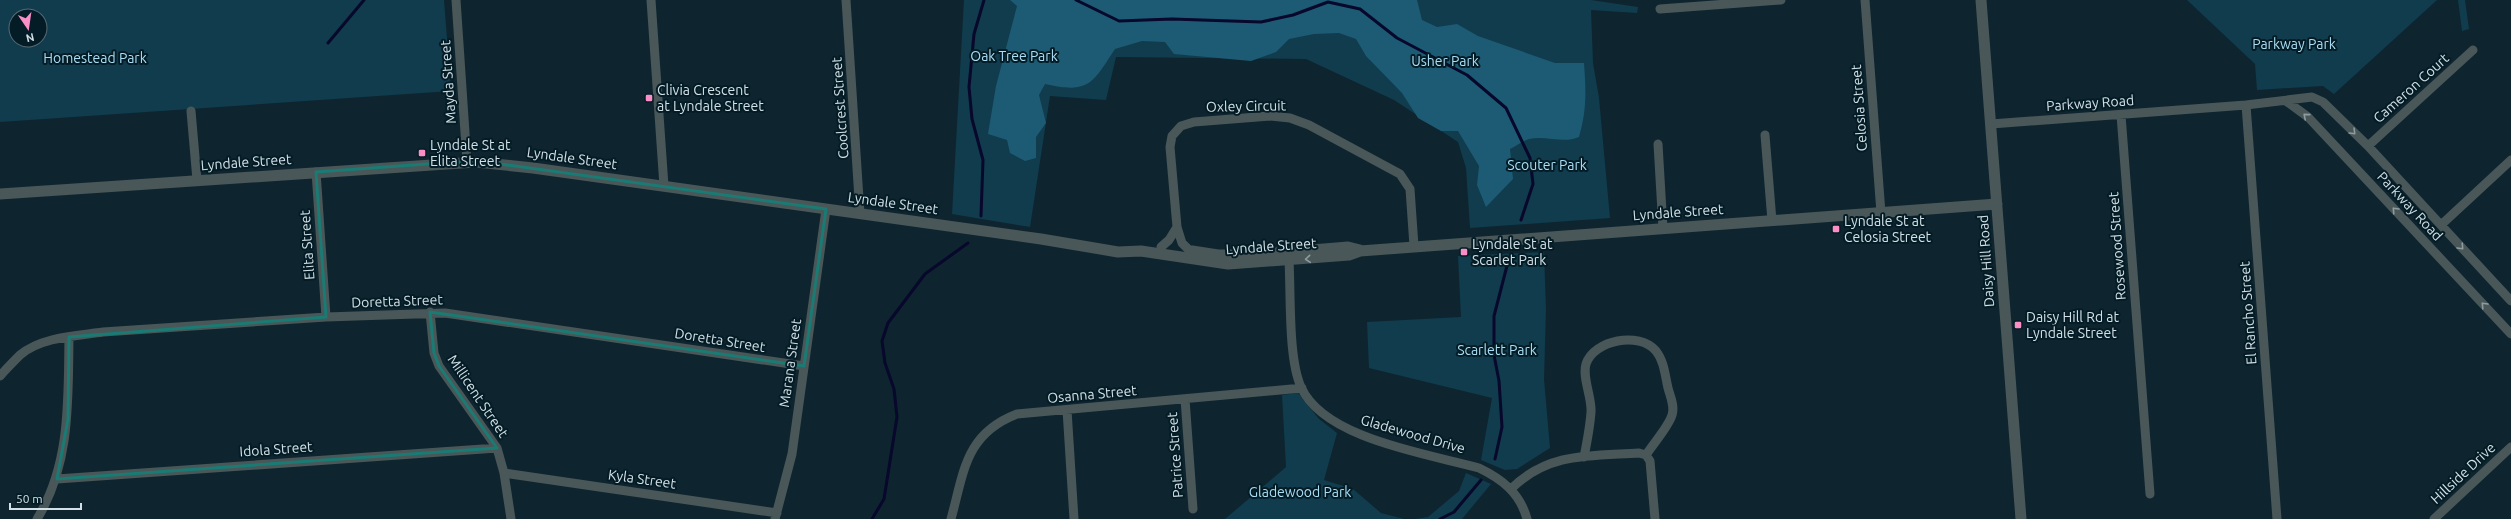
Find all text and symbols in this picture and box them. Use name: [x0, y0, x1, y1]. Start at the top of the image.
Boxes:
north arrow: [8, 8, 48, 48]
text: N: [25, 31, 36, 45]
park label: Parkway Park: [2252, 36, 2336, 52]
street label: Mayda Street: [437, 39, 459, 124]
park label: Oak Tree Park: [970, 48, 1058, 64]
park label: Homestead Park: [43, 50, 147, 66]
street label: Cameron Court: [2370, 50, 2452, 126]
park label: Usher Park: [1411, 53, 1479, 69]
street label: Coolcrest Street: [828, 56, 852, 159]
street label: Celosia Street: [1848, 63, 1870, 152]
place label: Clivia Crescent at Lyndale Street: [657, 82, 764, 114]
street label: Parkway Road: [2045, 92, 2135, 114]
marker: Clivia Crescent at Lyndale Street: [644, 93, 654, 103]
street label: Oxley Circuit: [1206, 97, 1287, 115]
one-way arrow: [2303, 113, 2311, 121]
one-way arrow: [2348, 127, 2356, 134]
place label: Lyndale St at Elita Street: [430, 137, 511, 169]
street label: Lyndale Street: [526, 144, 619, 172]
marker: Lyndale St at Elita Street: [417, 148, 427, 158]
street label: Lyndale Street: [200, 151, 292, 173]
park label: Scouter Park: [1507, 157, 1587, 173]
street label: Parkway Road: [2374, 168, 2446, 244]
street label: Lyndale Street: [847, 189, 940, 217]
street label: Rosewood Street: [2105, 191, 2129, 301]
street label: Lyndale Street: [1632, 201, 1724, 223]
one-way arrow: [2393, 207, 2400, 215]
street label: Elita Street: [297, 209, 317, 280]
place label: Lyndale St at Celosia Street: [1844, 213, 1932, 245]
street label: Daisy Hill Road: [1975, 214, 1997, 308]
marker: Lyndale St at Celosia Street: [1831, 224, 1841, 234]
street label: Lyndale Street: [1225, 235, 1317, 257]
place label: Lyndale St at Scarlet Park: [1472, 236, 1553, 268]
one-way arrow: [2457, 242, 2464, 250]
marker: Lyndale St at Scarlet Park: [1459, 247, 1469, 257]
one-way arrow: [1305, 254, 1311, 263]
street label: El Rancho Street: [2236, 260, 2260, 365]
street label: Doretta Street: [351, 291, 444, 311]
one-way arrow: [2482, 302, 2489, 310]
place label: Daisy Hill Rd at Lyndale Street: [2026, 309, 2119, 341]
street label: Marana Street: [776, 317, 804, 408]
marker: Daisy Hill Rd at Lyndale Street: [2013, 320, 2023, 330]
street label: Doretta Street: [674, 325, 767, 355]
park label: Scarlett Park: [1457, 342, 1537, 358]
street label: Millicent Street: [444, 352, 512, 441]
street label: Osanna Street: [1047, 382, 1138, 406]
street label: Patrice Street: [1164, 411, 1186, 499]
street label: Gladewood Drive: [1359, 411, 1467, 457]
street label: Idola Street: [239, 438, 314, 460]
street label: Hillside Drive: [2427, 439, 2499, 507]
street label: Kyla Street: [607, 466, 677, 492]
park label: Gladewood Park: [1249, 484, 1351, 500]
scale bar: [10, 485, 81, 511]
text: 50 m: [16, 492, 43, 505]

